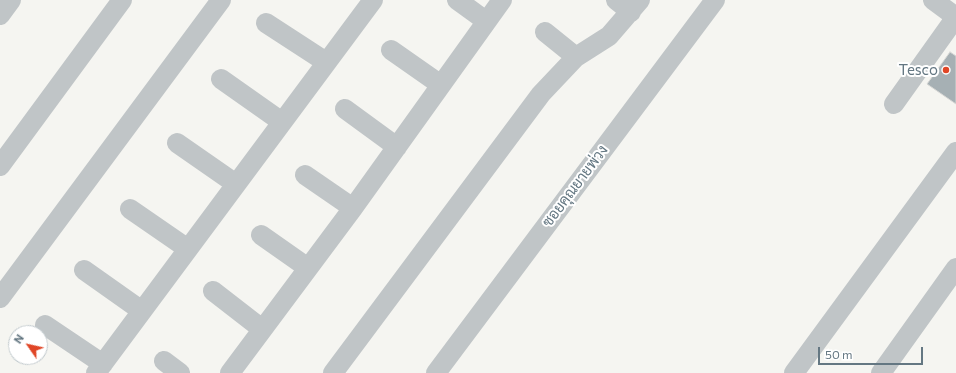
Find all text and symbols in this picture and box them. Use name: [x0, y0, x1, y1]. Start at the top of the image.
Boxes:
place label: Tesco: [898, 61, 938, 79]
marker: Tesco: [941, 65, 951, 75]
street label: ซอยคุณยายพ่วง: [538, 142, 612, 230]
north arrow: [8, 325, 48, 365]
text: N: [11, 332, 26, 346]
scale bar: [820, 339, 925, 365]
text: 50 m: [825, 347, 853, 361]

